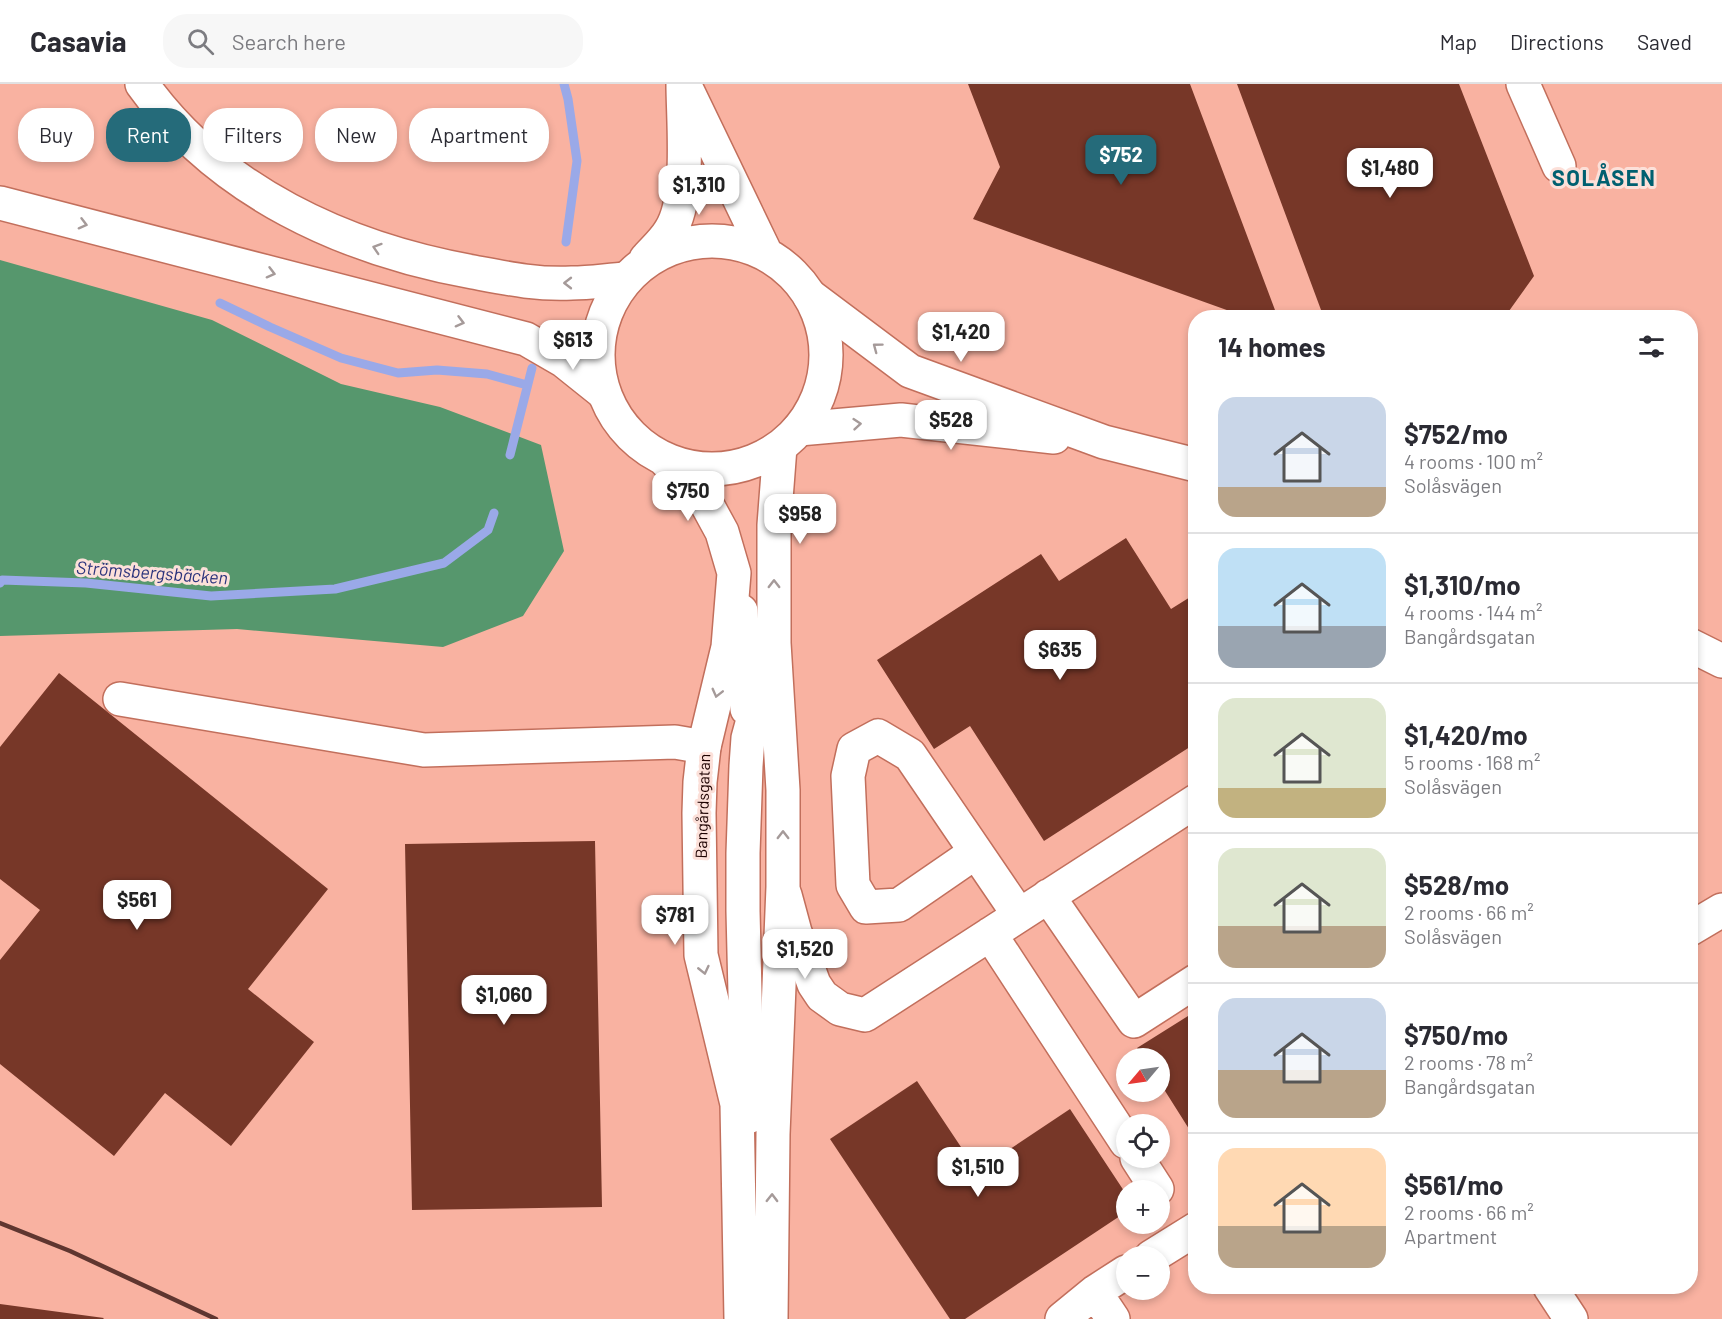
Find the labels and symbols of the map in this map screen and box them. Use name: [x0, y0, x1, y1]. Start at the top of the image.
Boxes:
pin: $752: [1085, 135, 1157, 186]
pin: $1,480: [1341, 148, 1439, 199]
district label: SOLÅSEN: [1552, 163, 1656, 190]
pin: $1,310: [650, 165, 748, 216]
one-way arrow: [77, 217, 88, 229]
one-way arrow: [372, 243, 383, 255]
one-way arrow: [266, 266, 276, 278]
one-way arrow: [563, 277, 572, 289]
pin: $1,420: [912, 312, 1010, 363]
one-way arrow: [454, 315, 465, 327]
pin: $613: [537, 320, 609, 371]
one-way arrow: [873, 343, 884, 354]
pin: $528: [915, 400, 987, 451]
one-way arrow: [853, 418, 862, 431]
pin: $750: [652, 471, 724, 522]
pin: $958: [764, 494, 836, 545]
water label: Strömsbergsbäcken: [75, 556, 229, 588]
one-way arrow: [768, 580, 780, 589]
pin: $635: [1024, 630, 1096, 681]
one-way arrow: [711, 688, 724, 698]
street label: Bangårdsgatan: [691, 753, 713, 859]
one-way arrow: [777, 830, 789, 839]
pin: $561: [101, 880, 173, 931]
pin: $781: [639, 895, 711, 946]
pin: $1,520: [756, 929, 854, 980]
one-way arrow: [697, 965, 710, 975]
pin: $1,060: [455, 975, 553, 1026]
north arrow: [1116, 1048, 1170, 1102]
pin: $1,510: [929, 1147, 1027, 1198]
one-way arrow: [766, 1193, 778, 1202]

